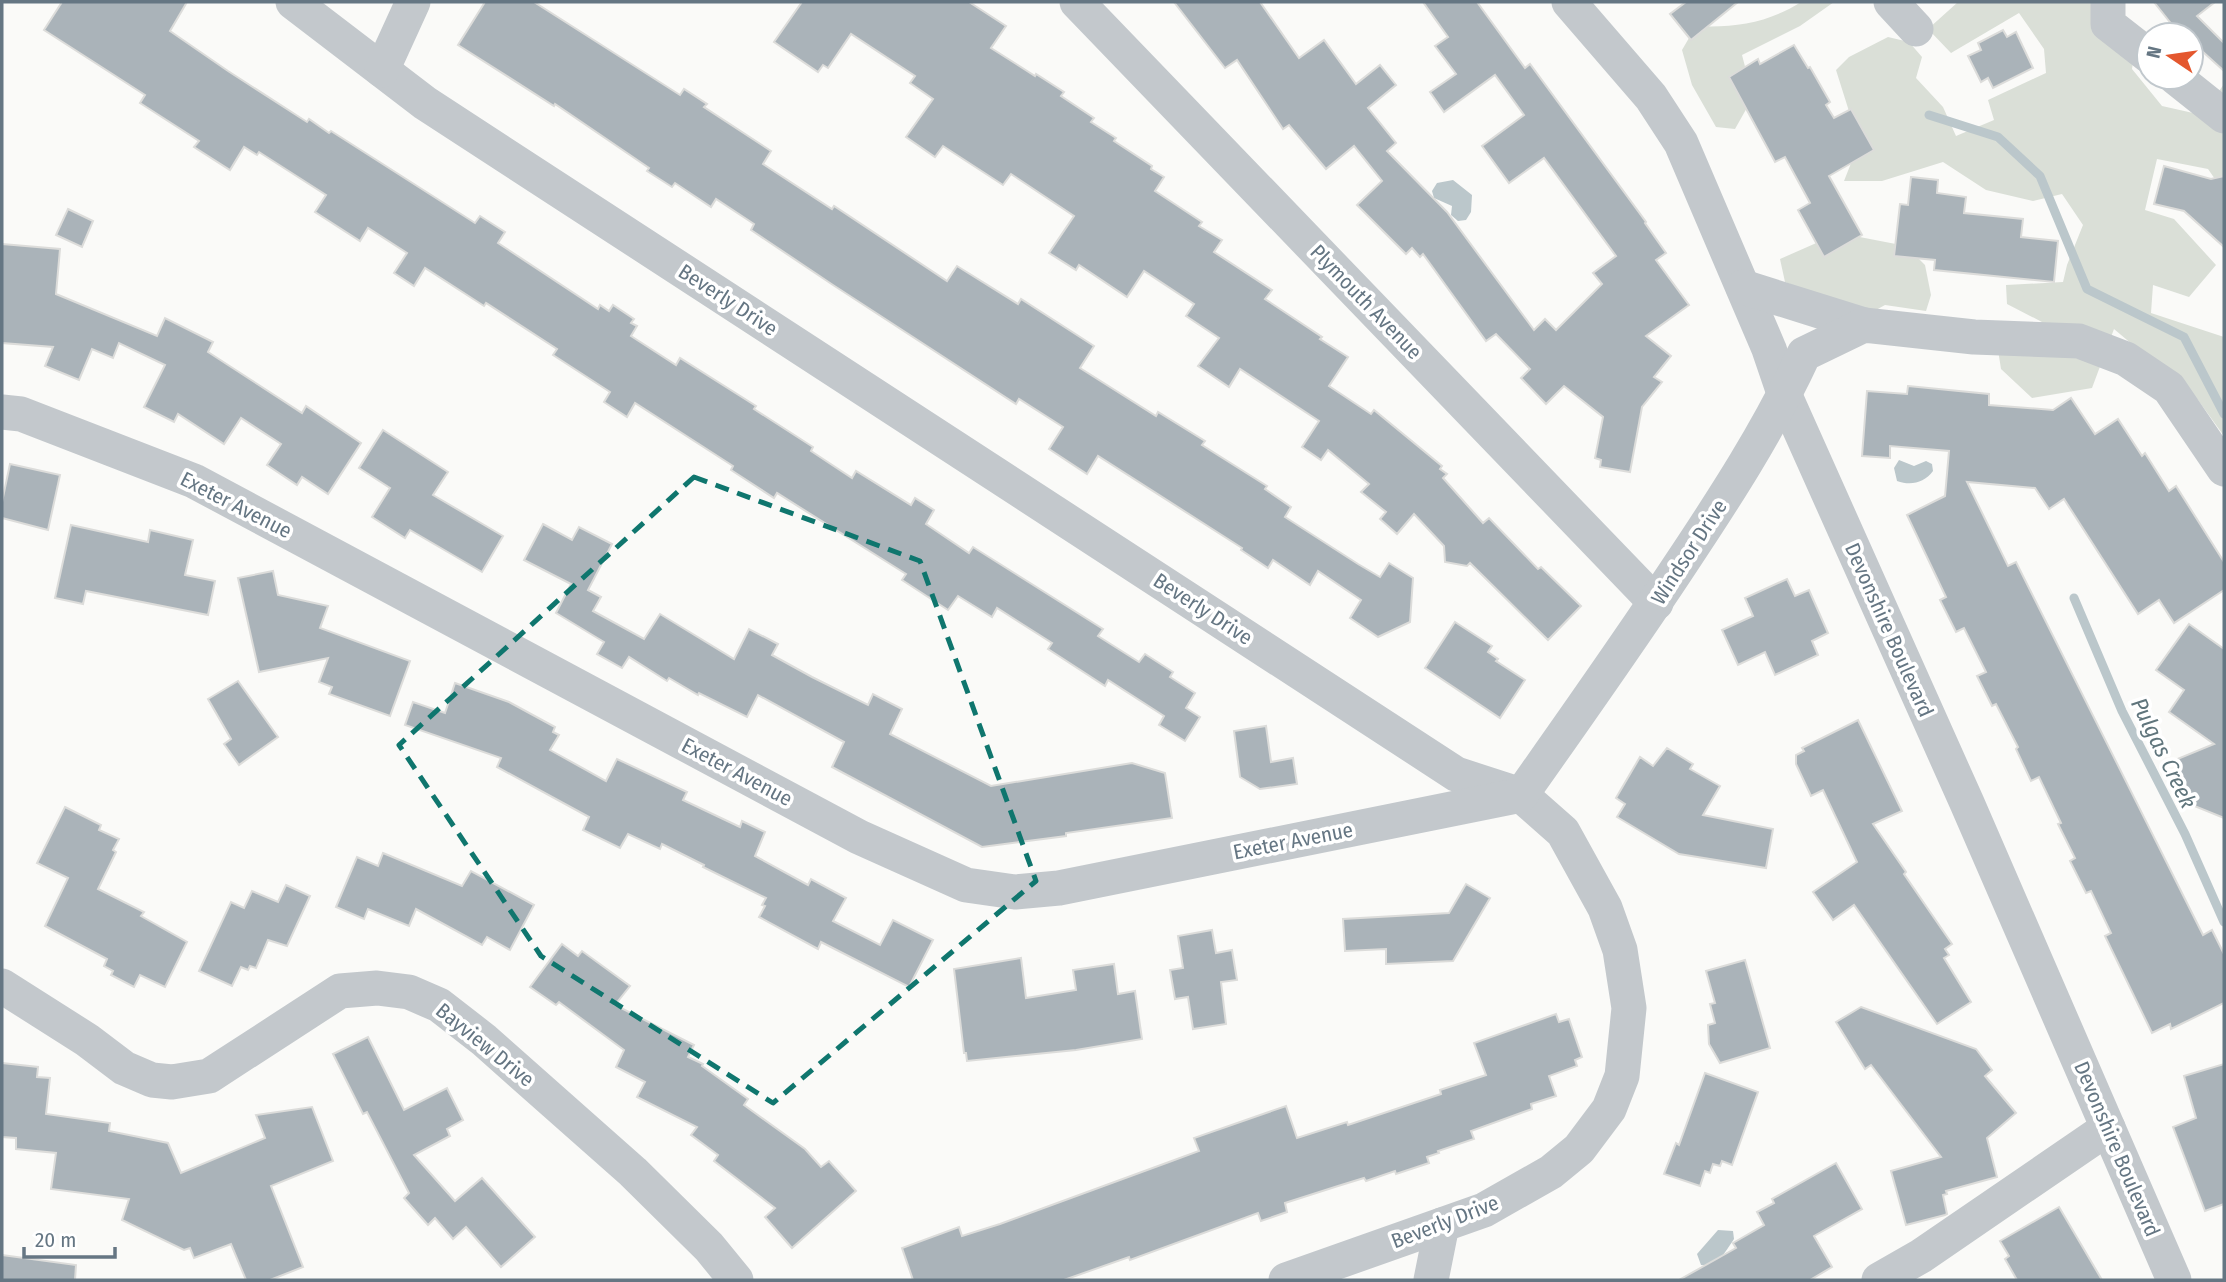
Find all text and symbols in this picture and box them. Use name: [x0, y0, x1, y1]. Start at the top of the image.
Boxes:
north arrow: [2135, 21, 2205, 91]
text: N: [2141, 44, 2166, 60]
street label: Plymouth Avenue: [1305, 239, 1427, 365]
street label: Beverly Drive: [674, 258, 782, 342]
street label: Exeter Avenue: [176, 466, 296, 544]
street label: Windsor Drive: [1645, 495, 1733, 609]
street label: Devonshire Boulevard: [1839, 539, 1939, 721]
street label: Beverly Drive: [1149, 567, 1257, 651]
water label: Pulgas Creek: [2125, 693, 2203, 813]
street label: Exeter Avenue: [677, 732, 797, 812]
street label: Exeter Avenue: [1231, 817, 1355, 865]
street label: Bayview Drive: [431, 997, 539, 1093]
street label: Devonshire Boulevard: [2068, 1057, 2166, 1241]
street label: Beverly Drive: [1388, 1190, 1502, 1254]
scale bar: [24, 1216, 116, 1260]
text: 20 m: [35, 1227, 76, 1253]

